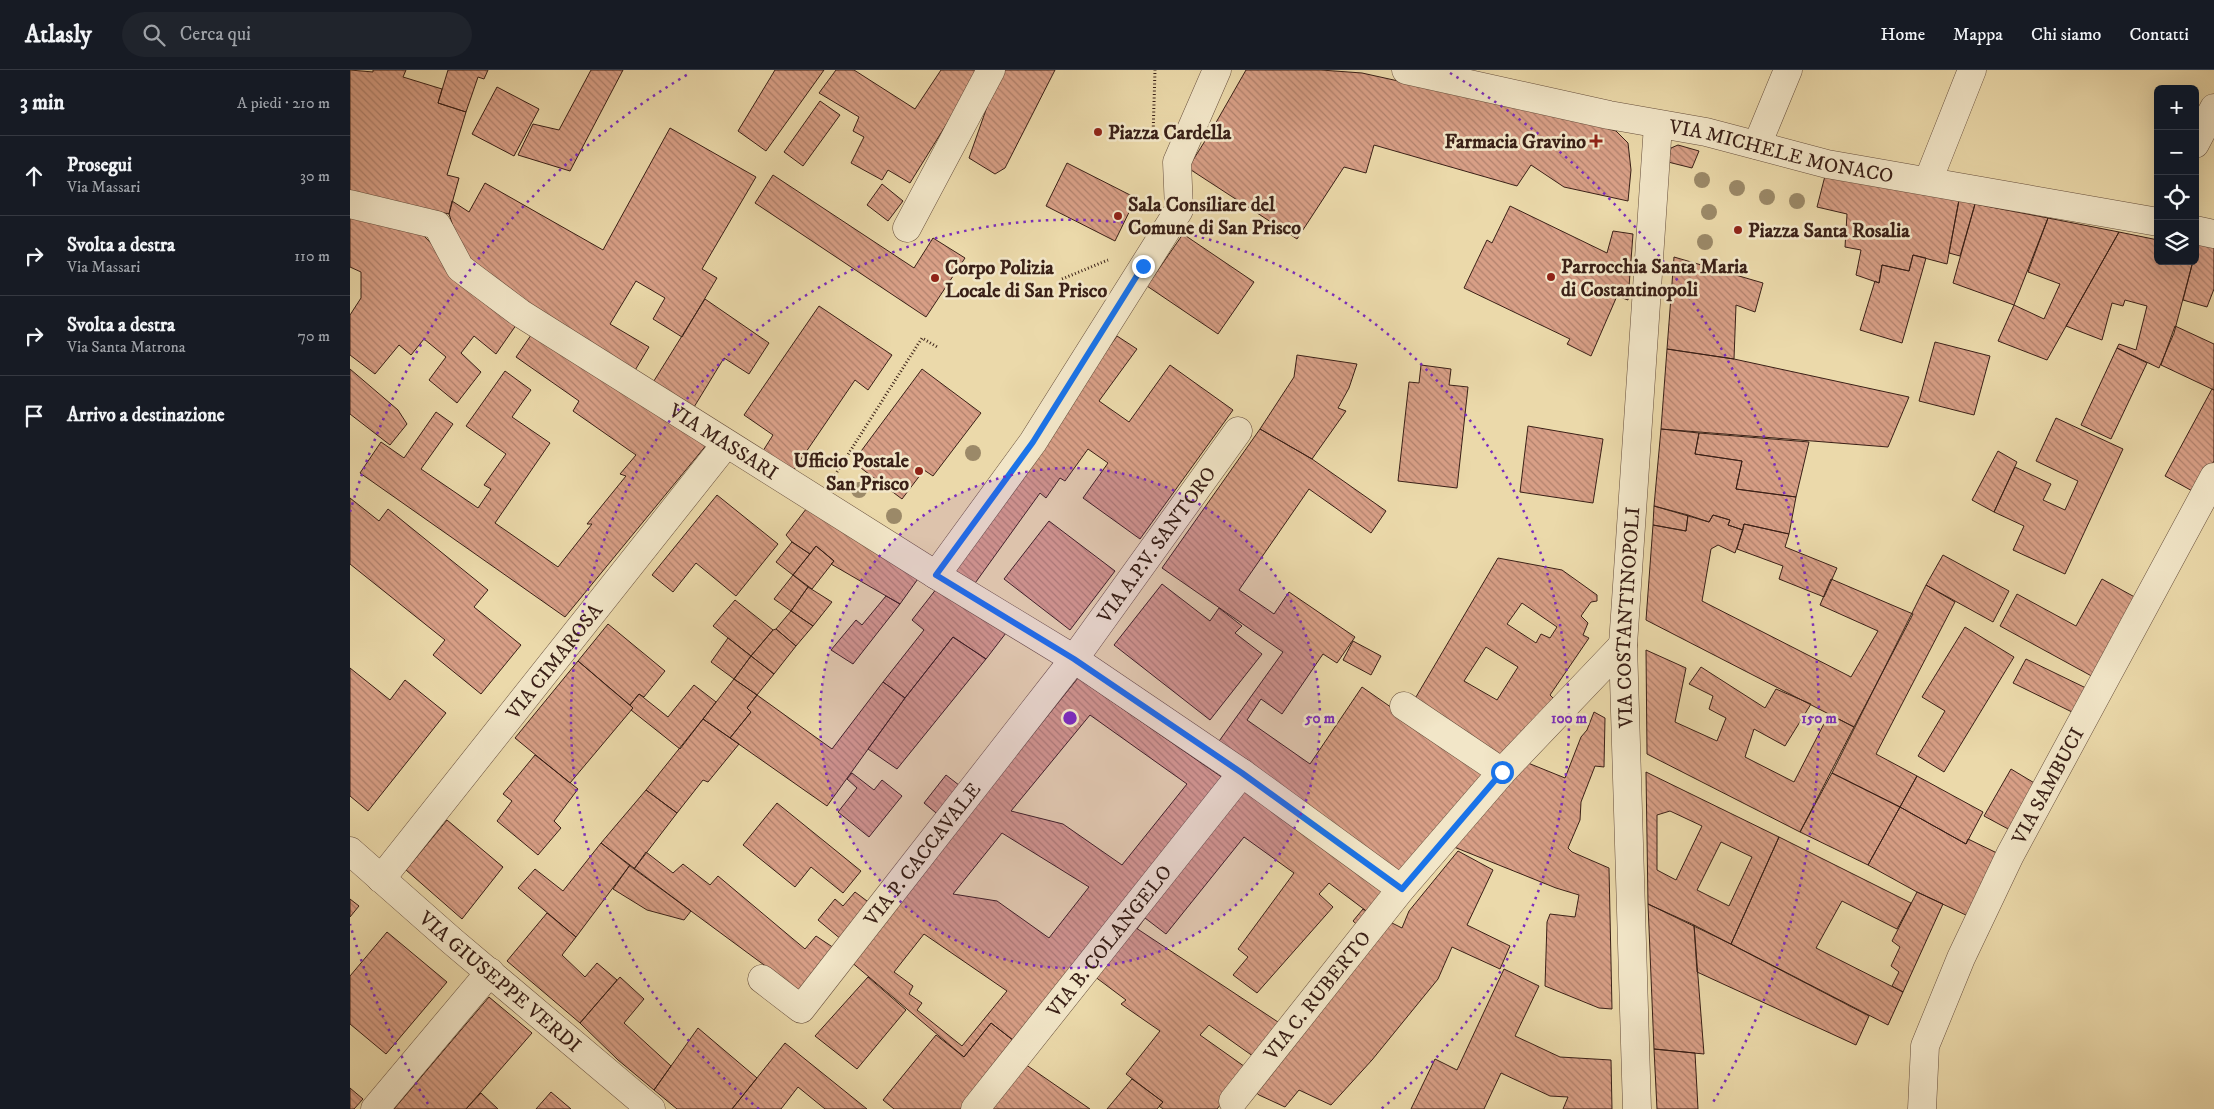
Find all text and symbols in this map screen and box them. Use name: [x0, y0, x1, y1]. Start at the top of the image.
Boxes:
search box: [122, 12, 472, 57]
text: Atlasly: [25, 20, 92, 50]
icon: search: [140, 21, 168, 49]
text: Cerca qui: [180, 23, 251, 46]
text: Home: [1881, 24, 1925, 46]
text: Mappa: [1953, 24, 2003, 46]
text: Chi siamo: [2031, 24, 2101, 46]
text: Contatti: [2129, 24, 2189, 46]
map controls: [2154, 85, 2199, 265]
button: +: [2154, 85, 2199, 130]
text: 3 min: [20, 90, 65, 116]
text: A piedi · 210 m: [237, 93, 330, 113]
street label: VIA MICHELE MONACO: [1666, 115, 1895, 189]
place label: Piazza Cardella: [1108, 121, 1232, 146]
marker: Piazza Cardella: [1092, 126, 1104, 138]
place label: Farmacia Gravino: [1444, 130, 1586, 155]
button: −: [2154, 130, 2199, 175]
marker: Farmacia Gravino: [1590, 135, 1602, 147]
text: Prosegui: [67, 154, 132, 177]
icon: ahead: [20, 162, 48, 190]
text: 30 m: [300, 166, 330, 186]
button: locate: [2154, 175, 2199, 220]
text: Via Massari: [67, 177, 140, 197]
place label: Sala Consiliare del Comune di San Prisco: [1128, 193, 1301, 241]
marker: Sala Consiliare del Comune di San Prisco: [1112, 210, 1124, 222]
place label: Piazza Santa Rosalia: [1748, 219, 1910, 244]
button: layers: [2154, 220, 2199, 265]
marker: Piazza Santa Rosalia: [1732, 224, 1744, 236]
text: Svolta a destra: [67, 234, 175, 257]
icon: right: [20, 242, 48, 270]
text: 110 m: [294, 246, 330, 266]
route end: [1132, 255, 1155, 278]
place label: Parrocchia Santa Maria di Costantinopoli: [1561, 255, 1748, 303]
place label: Corpo Polizia Locale di San Prisco: [945, 256, 1107, 304]
text: Via Massari: [67, 257, 140, 277]
marker: Parrocchia Santa Maria di Costantinopoli: [1545, 271, 1557, 283]
marker: Corpo Polizia Locale di San Prisco: [929, 272, 941, 284]
text: Svolta a destra: [67, 314, 175, 337]
icon: right: [20, 322, 48, 350]
text: 70 m: [298, 326, 330, 346]
text: Via Santa Matrona: [67, 337, 186, 357]
street label: VIA MASSARI: [663, 398, 782, 486]
icon: arrive: [20, 402, 48, 430]
text: Arrivo a destinazione: [67, 404, 225, 427]
place label: Ufficio Postale San Prisco: [793, 449, 910, 497]
street label: VIA A.P.V. SANTORO: [1092, 462, 1222, 629]
marker: Ufficio Postale San Prisco: [913, 465, 925, 477]
street label: VIA COSTANTINOPOLI: [1612, 506, 1646, 729]
street label: VIA CIMAROSA: [501, 599, 609, 726]
centre of rings: [1061, 709, 1079, 727]
text: 50 m: [1304, 709, 1336, 728]
text: 100 m: [1551, 709, 1588, 728]
text: 150 m: [1801, 709, 1837, 728]
street label: VIA SAMBUCI: [2007, 724, 2090, 850]
route start: [1491, 761, 1514, 784]
street label: VIA P. CACCAVALE: [859, 778, 987, 932]
street label: VIA B. COLANGELO: [1041, 860, 1178, 1024]
street label: VIA GIUSEPPE VERDI: [412, 906, 586, 1058]
street label: VIA C. RUBERTO: [1258, 926, 1377, 1067]

